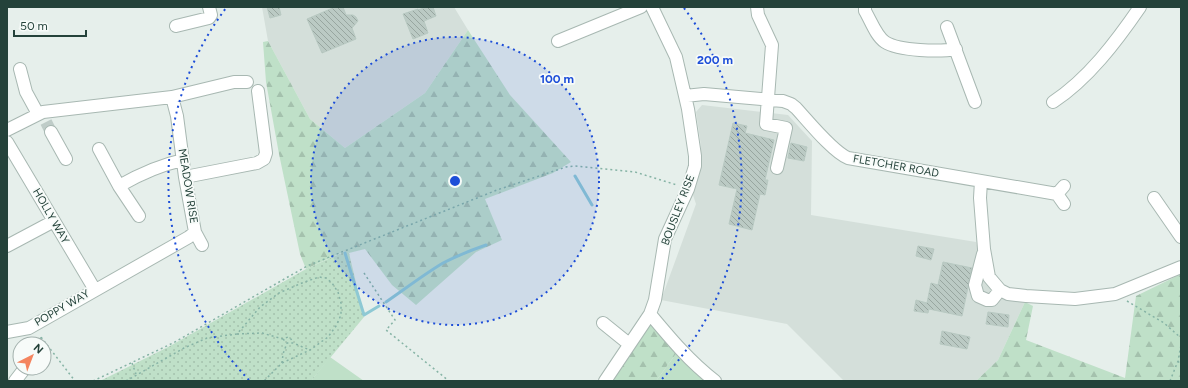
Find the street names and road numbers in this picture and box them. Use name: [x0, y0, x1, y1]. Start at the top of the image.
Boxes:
street label: MEADOW RISE: [176, 148, 200, 224]
street label: FLETCHER ROAD: [852, 152, 940, 180]
street label: BOUSLEY RISE: [659, 173, 697, 247]
street label: HOLLY WAY: [30, 186, 72, 246]
street label: POPPY WAY: [32, 287, 92, 329]

